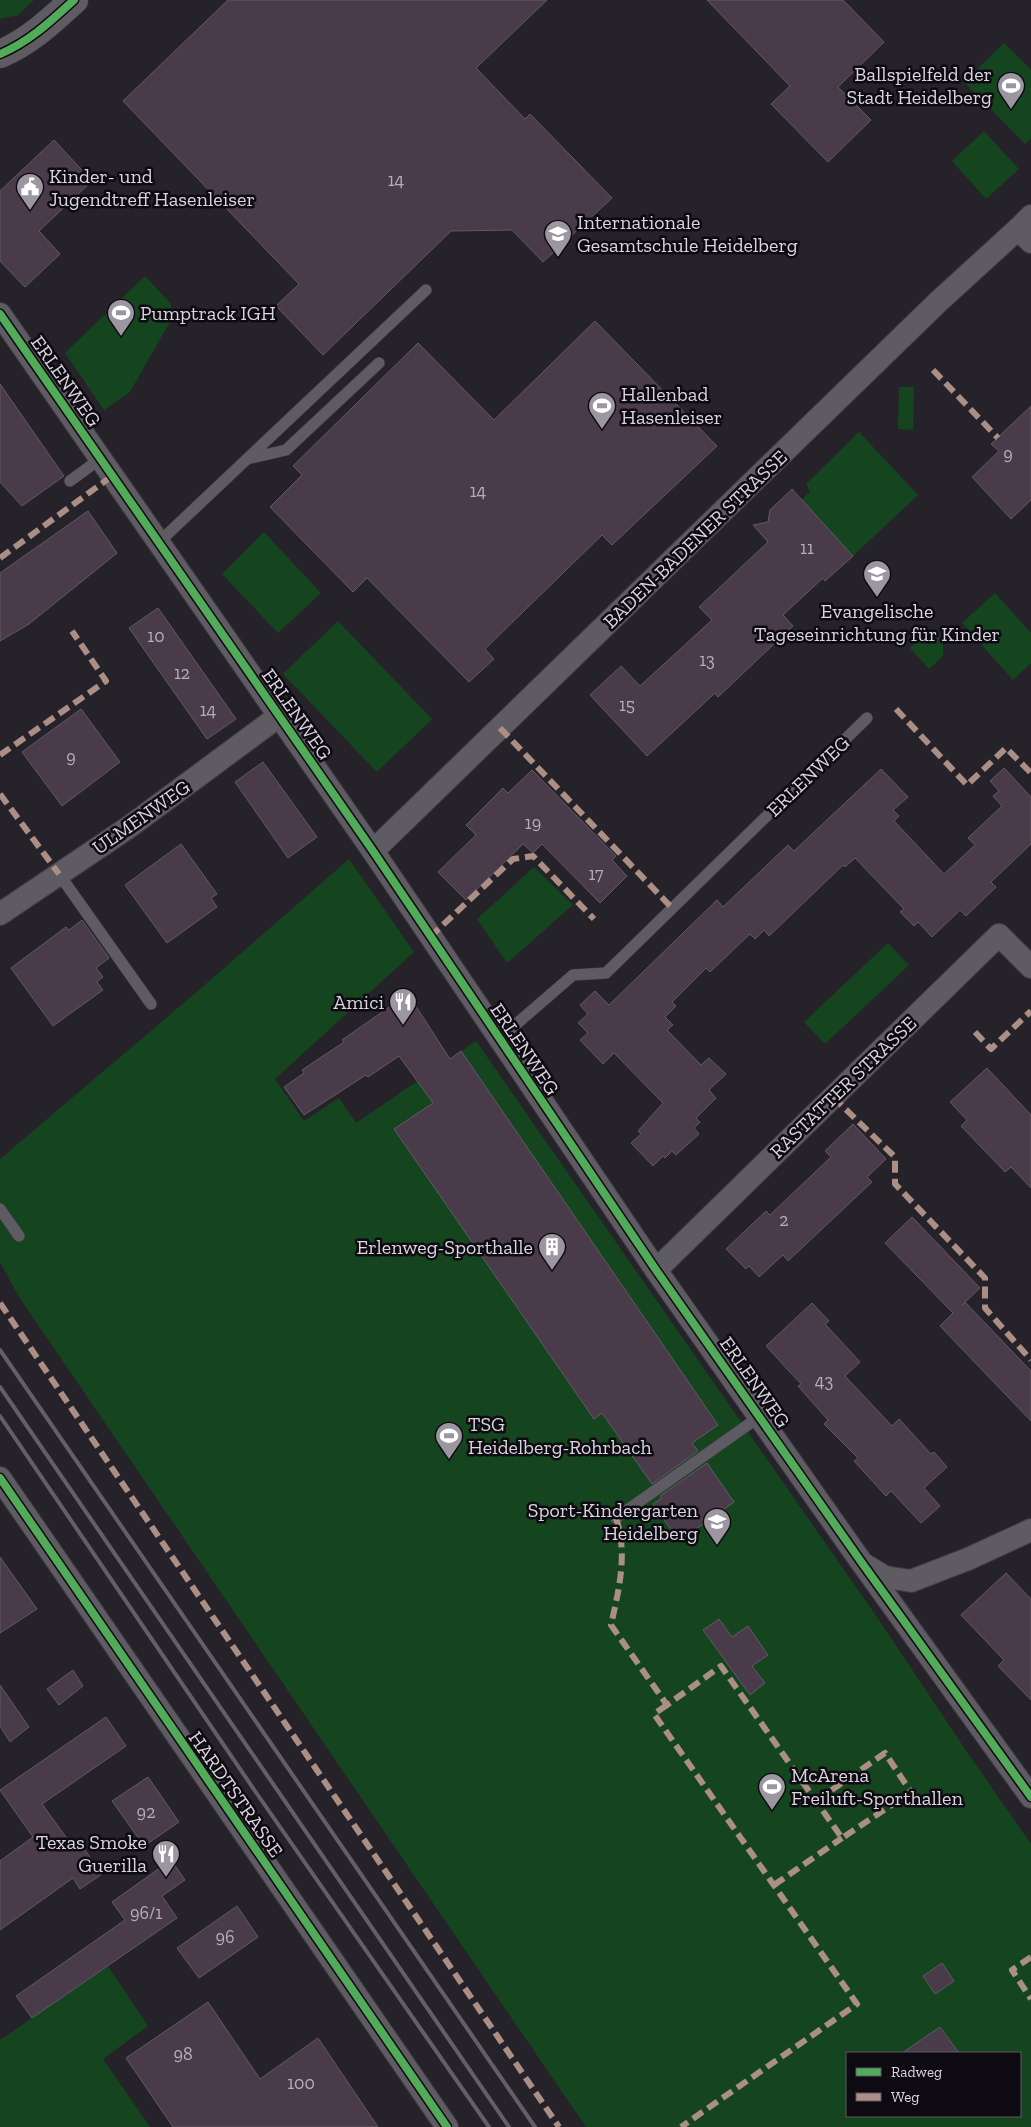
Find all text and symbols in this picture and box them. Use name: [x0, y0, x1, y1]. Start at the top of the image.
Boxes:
place label: Ballspielfeld der Stadt Heidelberg: [847, 62, 992, 109]
sports icon: Ballspielfeld der Stadt Heidelberg: [996, 71, 1026, 110]
place label: Kinder- und Jugendtreff Hasenleiser: [49, 164, 255, 211]
house number: 14: [388, 169, 405, 191]
public building icon: Kinder- und Jugendtreff Hasenleiser: [15, 172, 45, 211]
place label: Internationale Gesamtschule Heidelberg: [577, 210, 798, 257]
school or university icon: Internationale Gesamtschule Heidelberg: [543, 219, 573, 258]
sports icon: Pumptrack IGH: [106, 298, 136, 337]
place label: Pumptrack IGH: [140, 301, 276, 325]
street label: ERLENWEG: [26, 331, 106, 431]
place label: Hallenbad Hasenleiser: [621, 382, 722, 429]
sports icon: Hallenbad Hasenleiser: [587, 391, 617, 430]
house number: 9: [1003, 443, 1013, 465]
street label: BADEN-BADENER STRASSE: [598, 445, 792, 633]
house number: 14: [470, 480, 487, 502]
house number: 11: [800, 537, 814, 559]
school or university icon: Evangelische Tageseinrichtung für Kinder: [862, 559, 892, 598]
place label: Evangelische Tageseinrichtung für Kinder: [754, 599, 1000, 646]
house number: 10: [147, 625, 165, 647]
house number: 13: [699, 649, 715, 671]
house number: 12: [174, 662, 190, 684]
street label: ERLENWEG: [257, 664, 337, 764]
house number: 15: [619, 694, 635, 716]
house number: 14: [200, 699, 217, 721]
street label: ERLENWEG: [762, 731, 855, 821]
house number: 9: [66, 746, 76, 768]
street label: ULMENWEG: [88, 774, 195, 859]
house number: 19: [525, 812, 541, 834]
house number: 17: [588, 863, 604, 885]
restaurant icon: Amici: [388, 987, 418, 1026]
place label: Amici: [333, 990, 384, 1014]
street label: ERLENWEG: [485, 998, 565, 1100]
street label: RASTATTER STRASSE: [765, 1011, 921, 1163]
house number: 2: [779, 1209, 789, 1231]
building icon: Erlenweg-Sporthalle: [537, 1232, 567, 1271]
place label: Erlenweg-Sporthalle: [356, 1235, 533, 1259]
street label: ERLENWEG: [715, 1332, 795, 1432]
house number: 43: [815, 1370, 833, 1392]
place label: TSG Heidelberg-Rohrbach: [468, 1412, 652, 1459]
sports icon: TSG Heidelberg-Rohrbach: [434, 1421, 464, 1460]
place label: Sport-Kindergarten Heidelberg: [528, 1498, 699, 1545]
school or university icon: Sport-Kindergarten Heidelberg: [702, 1507, 732, 1546]
street label: HARDTSTRASSE: [184, 1726, 288, 1862]
place label: McArena Freiluft-Sporthallen: [791, 1763, 963, 1810]
sports icon: McArena Freiluft-Sporthallen: [757, 1772, 787, 1811]
house number: 92: [137, 1801, 155, 1823]
place label: Texas Smoke Guerilla: [36, 1830, 147, 1877]
restaurant icon: Texas Smoke Guerilla: [151, 1839, 181, 1878]
house number: 96/1: [130, 1902, 162, 1924]
house number: 96: [215, 1926, 235, 1948]
house number: 98: [173, 2043, 193, 2065]
legend: [846, 2052, 1021, 2117]
text: Radweg: [891, 2063, 942, 2081]
house number: 100: [287, 2072, 315, 2094]
text: Weg: [891, 2088, 920, 2106]

